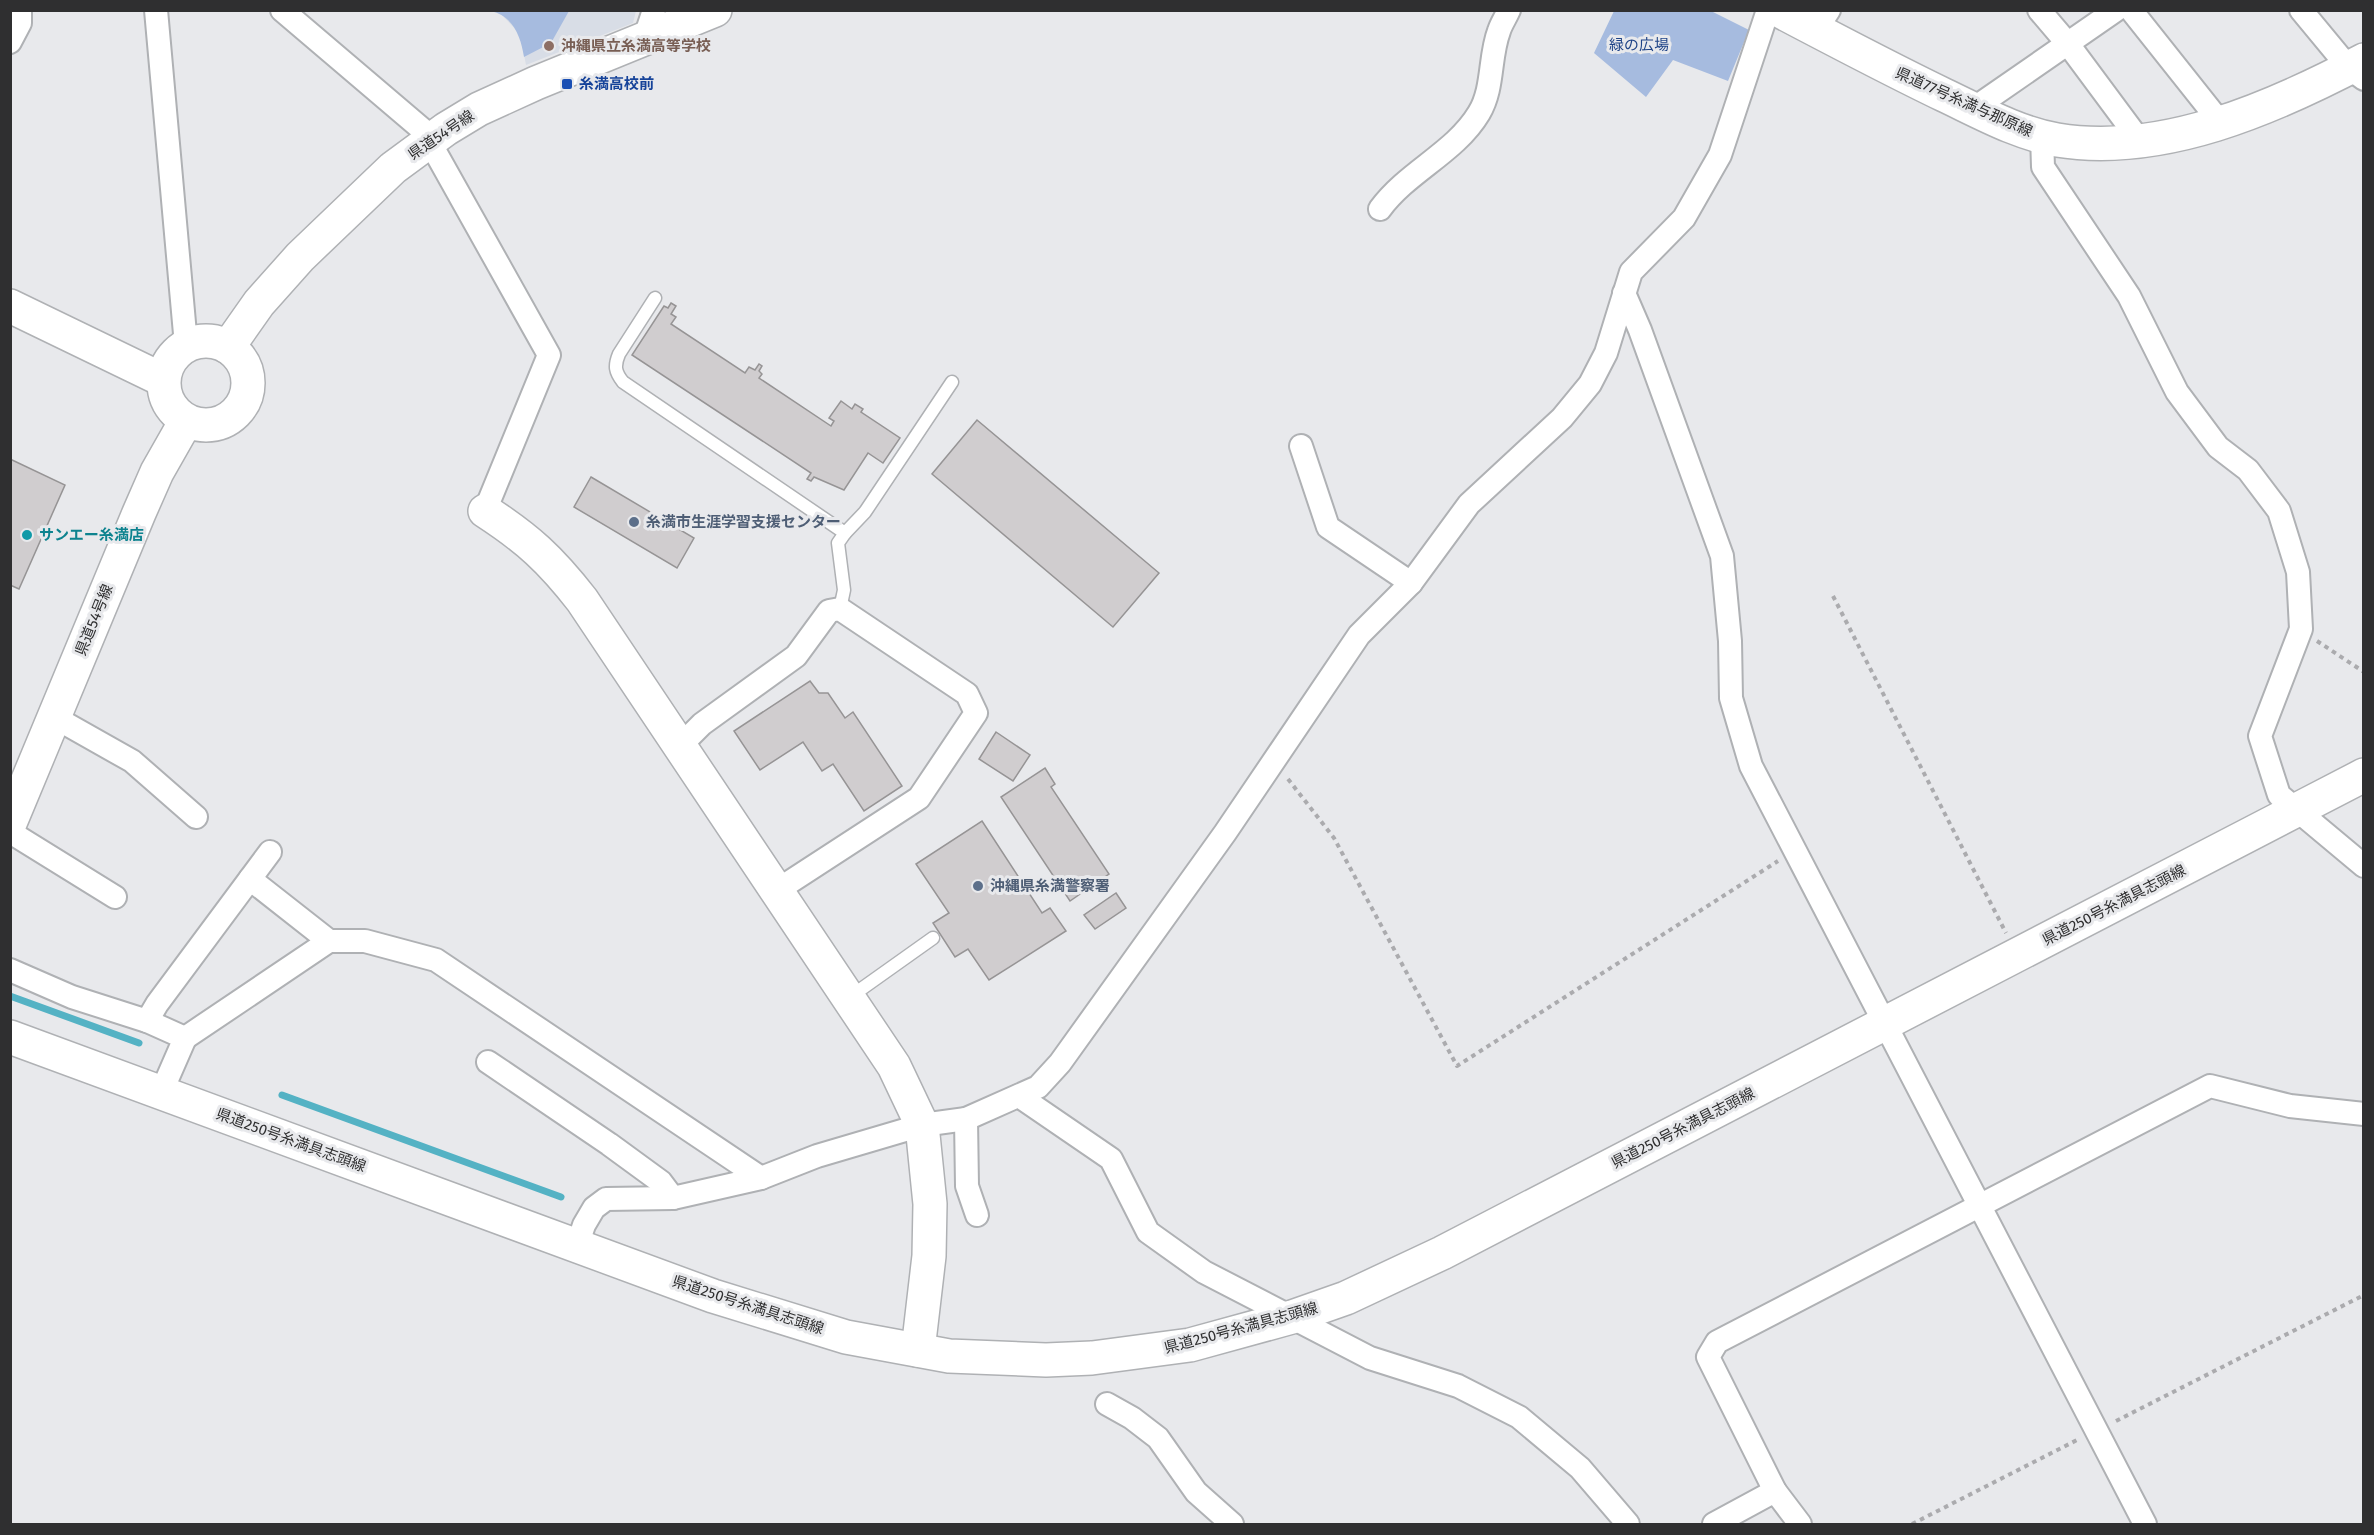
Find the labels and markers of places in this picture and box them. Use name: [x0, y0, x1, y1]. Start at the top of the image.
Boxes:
place label: 沖縄県立糸満高等学校: [561, 37, 711, 55]
marker: 沖縄県立糸満高等学校: [542, 39, 556, 53]
place label: 糸満高校前: [579, 75, 654, 93]
marker: 糸満高校前: [560, 77, 574, 91]
place label: 糸満市生涯学習支援センター: [646, 513, 841, 531]
marker: 糸満市生涯学習支援センター: [627, 515, 641, 529]
place label: サンエー糸満店: [39, 526, 144, 544]
marker: サンエー糸満店: [20, 528, 34, 542]
place label: 沖縄県糸満警察署: [990, 877, 1110, 895]
marker: 沖縄県糸満警察署: [971, 879, 985, 893]

